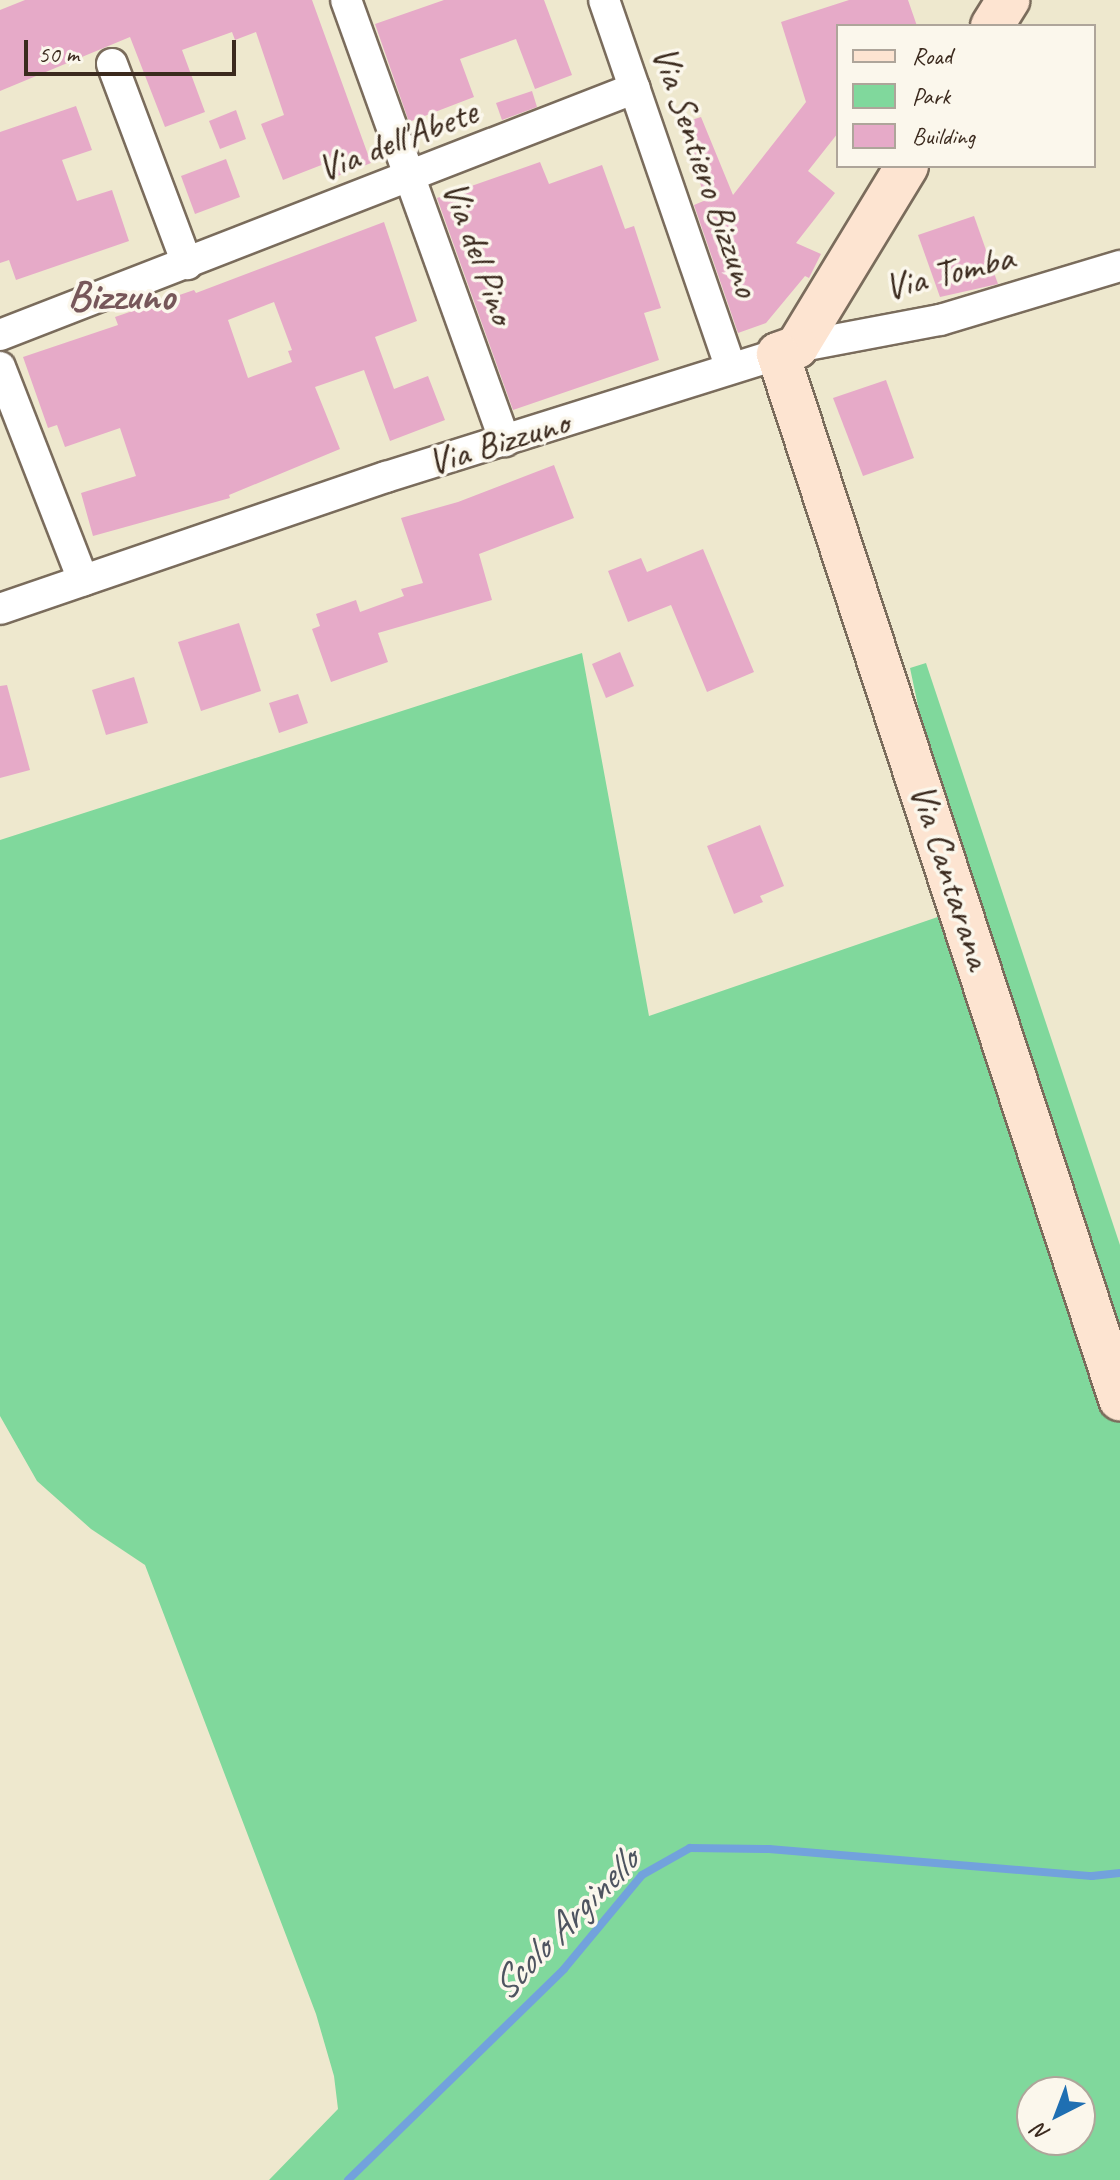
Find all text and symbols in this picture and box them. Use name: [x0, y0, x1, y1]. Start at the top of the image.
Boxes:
scale bar: [28, 24, 240, 74]
legend: [836, 24, 1096, 168]
text: 50 m: [38, 39, 79, 69]
street label: Via Sentiero Bizzuno: [642, 40, 770, 302]
text: Road: [912, 41, 952, 71]
text: Park: [912, 81, 950, 111]
street label: Via dell'Abete: [311, 89, 483, 191]
text: Building: [912, 121, 975, 151]
street label: Via del Pino: [432, 174, 526, 330]
street label: Via Tomba: [880, 234, 1018, 310]
district label: Bizzuno: [67, 271, 175, 321]
street label: Via Bizzuno: [422, 399, 574, 485]
street label: Via Cantarana: [900, 777, 1002, 975]
water label: Scolo Arginello: [480, 1838, 648, 2010]
north arrow: [1016, 2076, 1096, 2156]
text: N: [1027, 2117, 1056, 2147]

